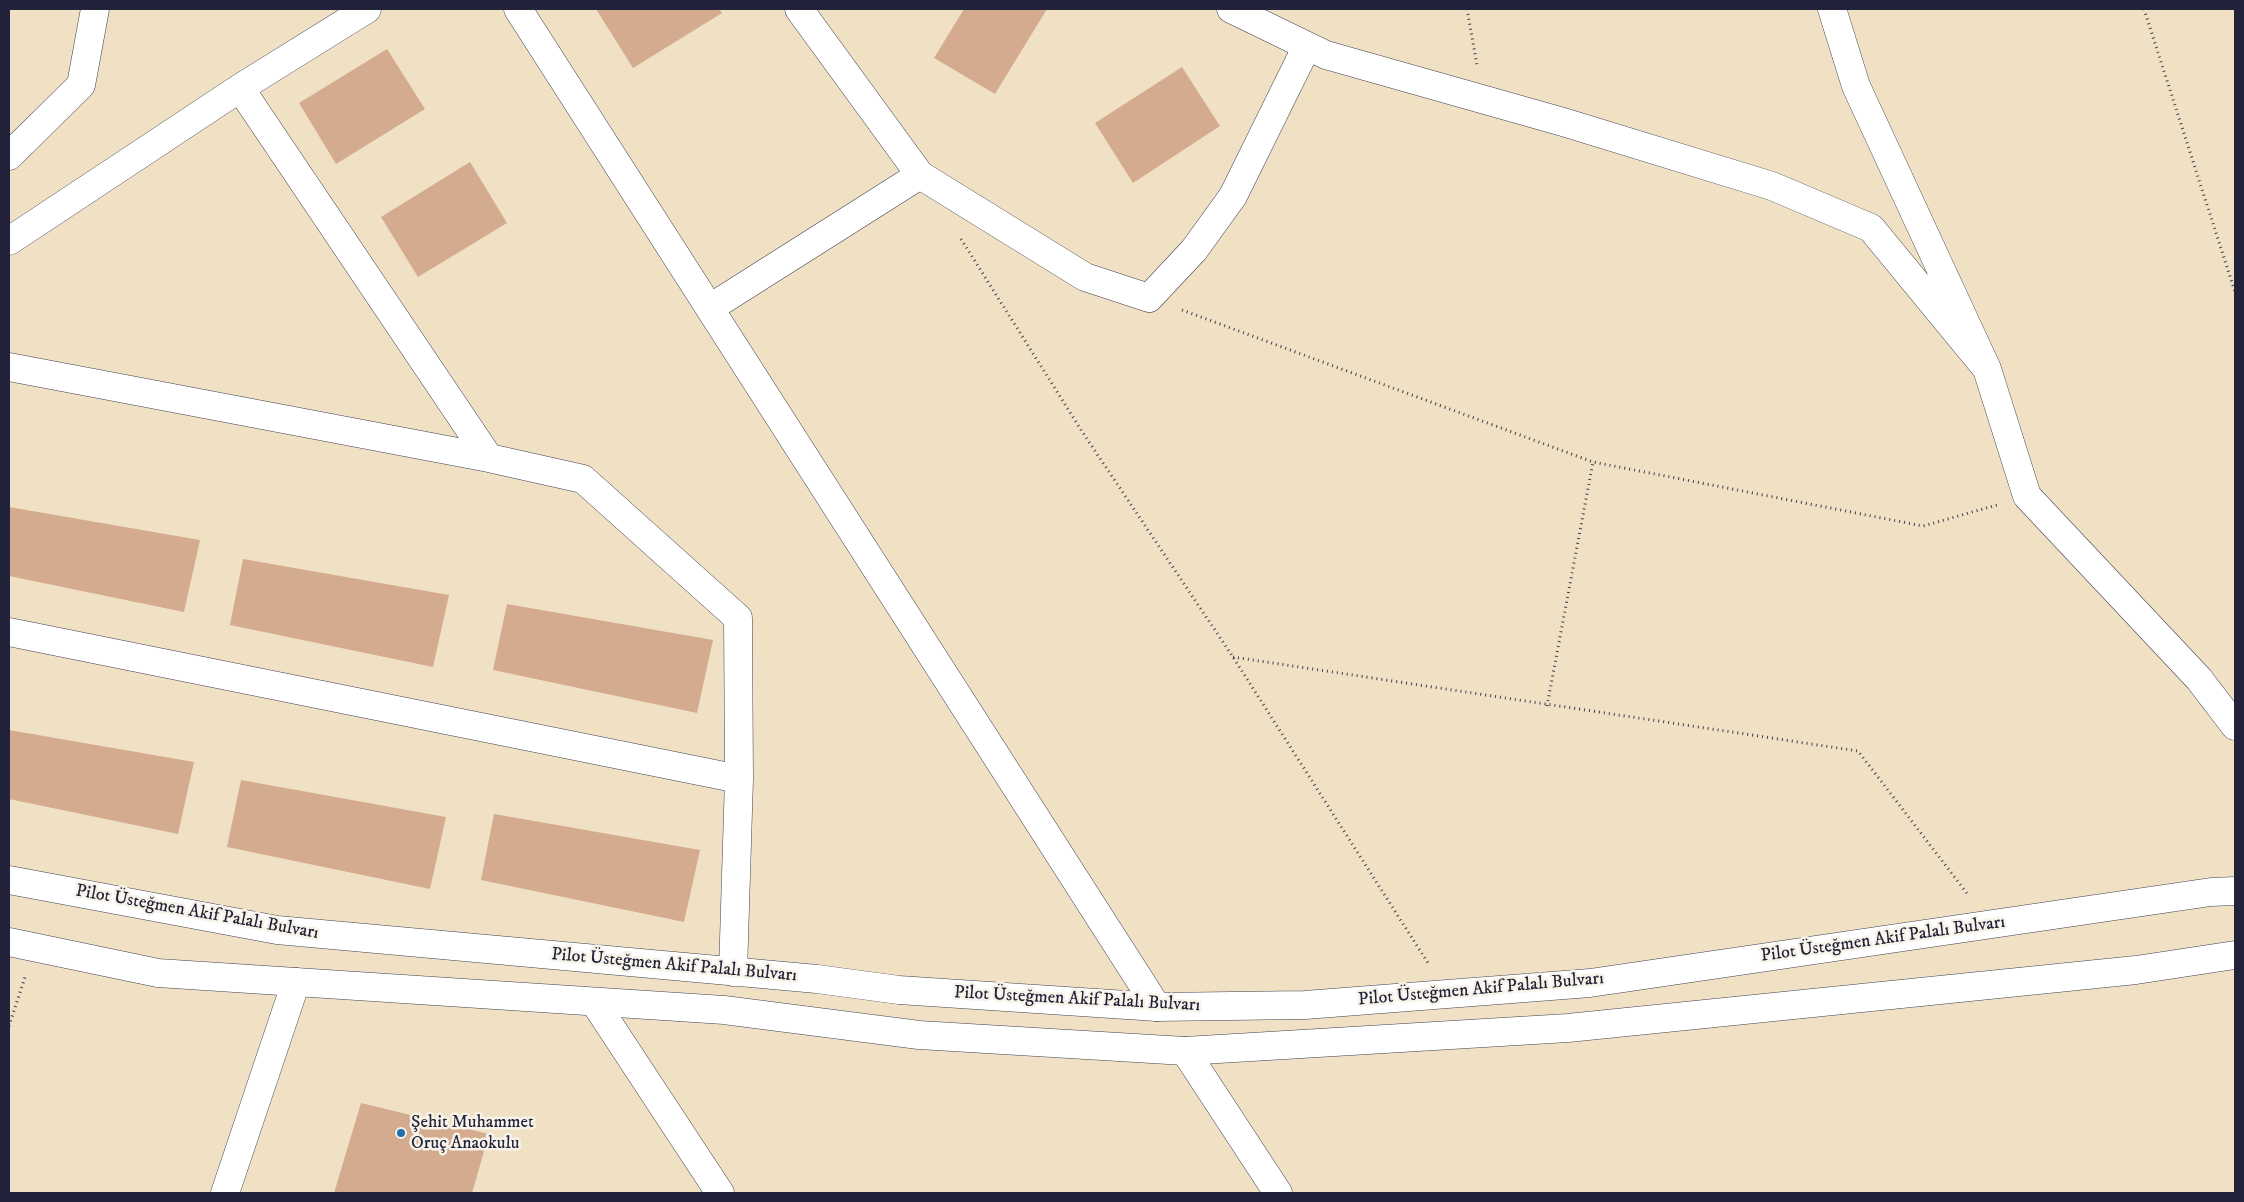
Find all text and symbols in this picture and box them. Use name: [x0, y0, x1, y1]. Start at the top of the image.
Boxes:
street label: Pilot Üsteğmen Akif Palalı Bulvarı: [74, 881, 320, 945]
street label: Pilot Üsteğmen Akif Palalı Bulvarı: [1759, 912, 2007, 968]
street label: Pilot Üsteğmen Akif Palalı Bulvarı: [550, 945, 798, 987]
street label: Pilot Üsteğmen Akif Palalı Bulvarı: [1357, 969, 1605, 1011]
street label: Pilot Üsteğmen Akif Palalı Bulvarı: [953, 983, 1201, 1017]
place label: Şehit Muhammet Oruç Anaokulu: [411, 1112, 534, 1154]
marker: Şehit Muhammet Oruç Anaokulu: [395, 1127, 407, 1139]

